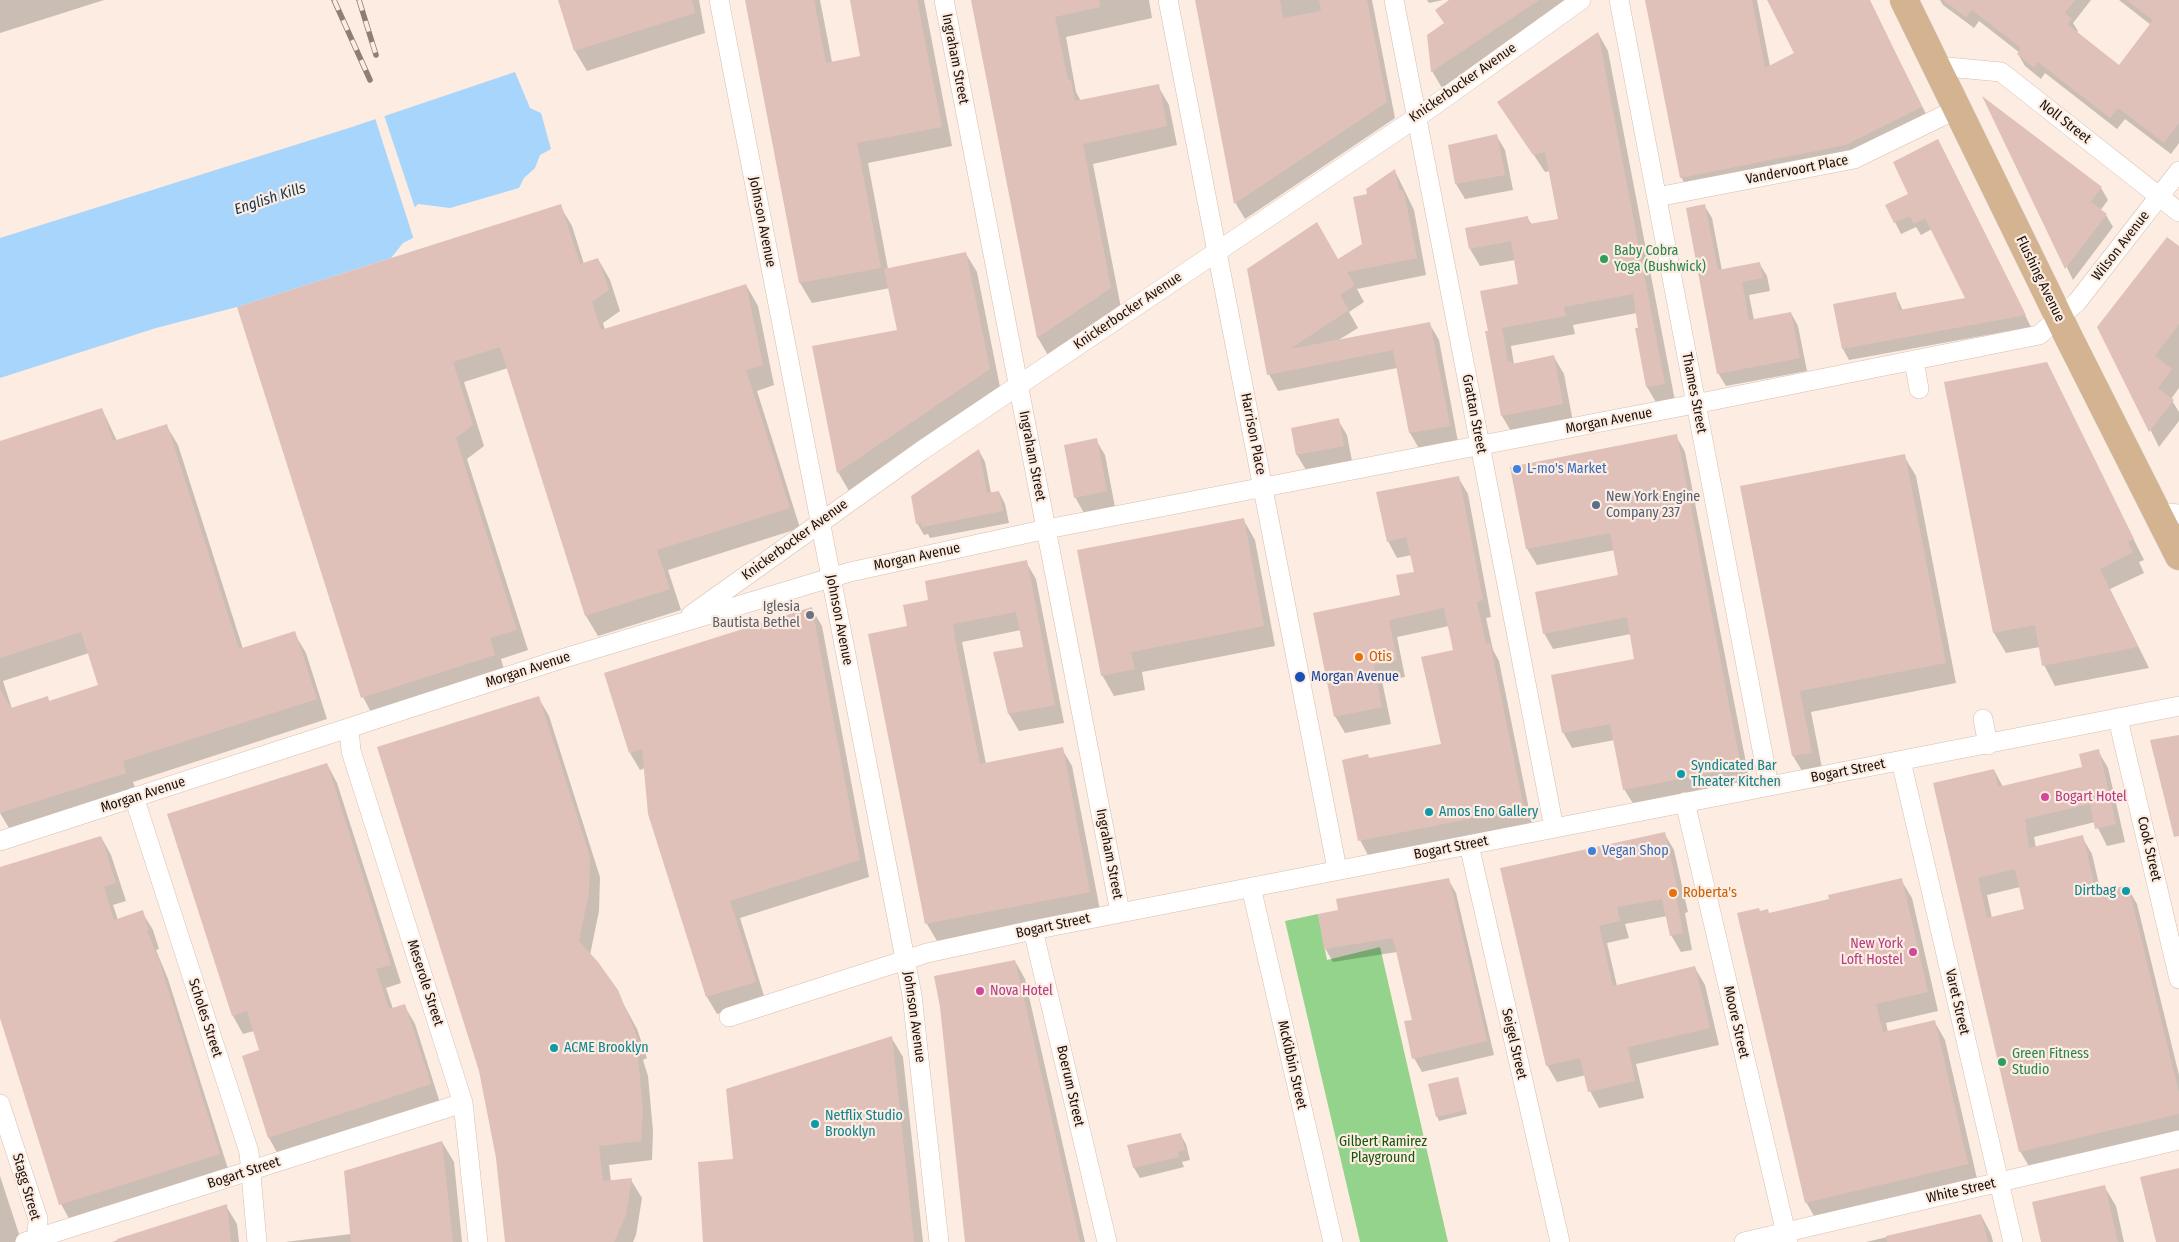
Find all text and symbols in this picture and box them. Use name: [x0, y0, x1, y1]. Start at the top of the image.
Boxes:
street label: Ingraham Street: [938, 12, 972, 106]
street label: Knickerbocker Avenue: [1406, 40, 1520, 126]
street label: Noll Street: [2036, 97, 2094, 147]
street label: Vandervoort Place: [1744, 152, 1850, 188]
street label: Johnson Avenue: [745, 175, 779, 269]
water label: English Kills: [232, 179, 308, 219]
street label: Wilson Avenue: [2089, 208, 2153, 284]
street label: Flushing Avenue: [2012, 233, 2068, 325]
place label: Baby Cobra Yoga (Bushwick): [1614, 243, 1706, 276]
marker: Baby Cobra Yoga (Bushwick): [1598, 253, 1610, 265]
street label: Knickerbocker Avenue: [1071, 269, 1185, 353]
street label: Thames Street: [1678, 351, 1710, 435]
street label: Grattan Street: [1458, 373, 1490, 455]
street label: Harrison Place: [1237, 392, 1269, 476]
street label: Morgan Avenue: [1564, 404, 1654, 438]
street label: Ingraham Street: [1015, 409, 1049, 503]
place label: L-mo's Market: [1527, 461, 1607, 477]
marker: L-mo's Market: [1511, 463, 1523, 475]
place label: New York Engine Company 237: [1606, 489, 1700, 522]
street label: Knickerbocker Avenue: [739, 496, 851, 584]
marker: New York Engine Company 237: [1590, 499, 1602, 511]
street label: Morgan Avenue: [872, 540, 962, 574]
street label: Johnson Avenue: [822, 573, 856, 667]
place label: Iglesia Bautista Bethel: [712, 599, 800, 632]
marker: Iglesia Bautista Bethel: [804, 609, 816, 621]
street label: Morgan Avenue: [484, 648, 572, 692]
place label: Otis: [1369, 649, 1392, 665]
marker: Otis: [1353, 651, 1365, 663]
place label: Morgan Avenue: [1311, 669, 1399, 685]
marker: Morgan Avenue: [1293, 670, 1307, 684]
street label: Bogart Street: [1809, 756, 1887, 786]
place label: Syndicated Bar Theater Kitchen: [1691, 758, 1781, 790]
marker: Syndicated Bar Theater Kitchen: [1675, 768, 1687, 780]
street label: Morgan Avenue: [99, 773, 187, 817]
place label: Bogart Hotel: [2055, 789, 2127, 805]
marker: Bogart Hotel: [2039, 791, 2051, 803]
place label: Amos Eno Gallery: [1439, 804, 1538, 820]
marker: Amos Eno Gallery: [1423, 806, 1435, 818]
street label: Ingraham Street: [1092, 807, 1126, 901]
street label: Cook Street: [2133, 815, 2165, 883]
street label: Bogart Street: [1412, 833, 1490, 863]
place label: Vegan Shop: [1602, 843, 1669, 859]
marker: Vegan Shop: [1586, 845, 1598, 857]
place label: Dirtbag: [2074, 883, 2116, 899]
place label: Roberta's: [1683, 885, 1737, 901]
marker: Dirtbag: [2120, 885, 2132, 897]
marker: Roberta's: [1667, 887, 1679, 899]
street label: Bogart Street: [1014, 910, 1092, 942]
place label: New York Loft Hostel: [1841, 936, 1903, 969]
street label: Meserole Street: [403, 938, 447, 1028]
marker: New York Loft Hostel: [1907, 946, 1919, 958]
street label: Varet Street: [1941, 967, 1973, 1037]
street label: Johnson Avenue: [899, 970, 929, 1064]
street label: Scholes Street: [184, 976, 226, 1060]
place label: Nova Hotel: [990, 983, 1053, 999]
street label: Moore Street: [1720, 984, 1752, 1060]
marker: Nova Hotel: [974, 985, 986, 997]
street label: Seigel Street: [1498, 1007, 1530, 1081]
street label: McKibbin Street: [1274, 1019, 1310, 1111]
place label: ACME Brooklyn: [564, 1040, 649, 1056]
marker: ACME Brooklyn: [548, 1042, 560, 1054]
street label: Boerum Street: [1053, 1044, 1087, 1128]
place label: Green Fitness Studio: [2012, 1046, 2089, 1078]
marker: Green Fitness Studio: [1996, 1056, 2008, 1068]
place label: Netflix Studio Brooklyn: [825, 1108, 903, 1140]
marker: Netflix Studio Brooklyn: [809, 1118, 821, 1130]
park label: Gilbert Ramirez Playground: [1339, 1134, 1427, 1166]
street label: Stagg Street: [8, 1152, 44, 1222]
street label: Bogart Street: [206, 1153, 282, 1193]
street label: White Street: [1925, 1175, 1997, 1207]

